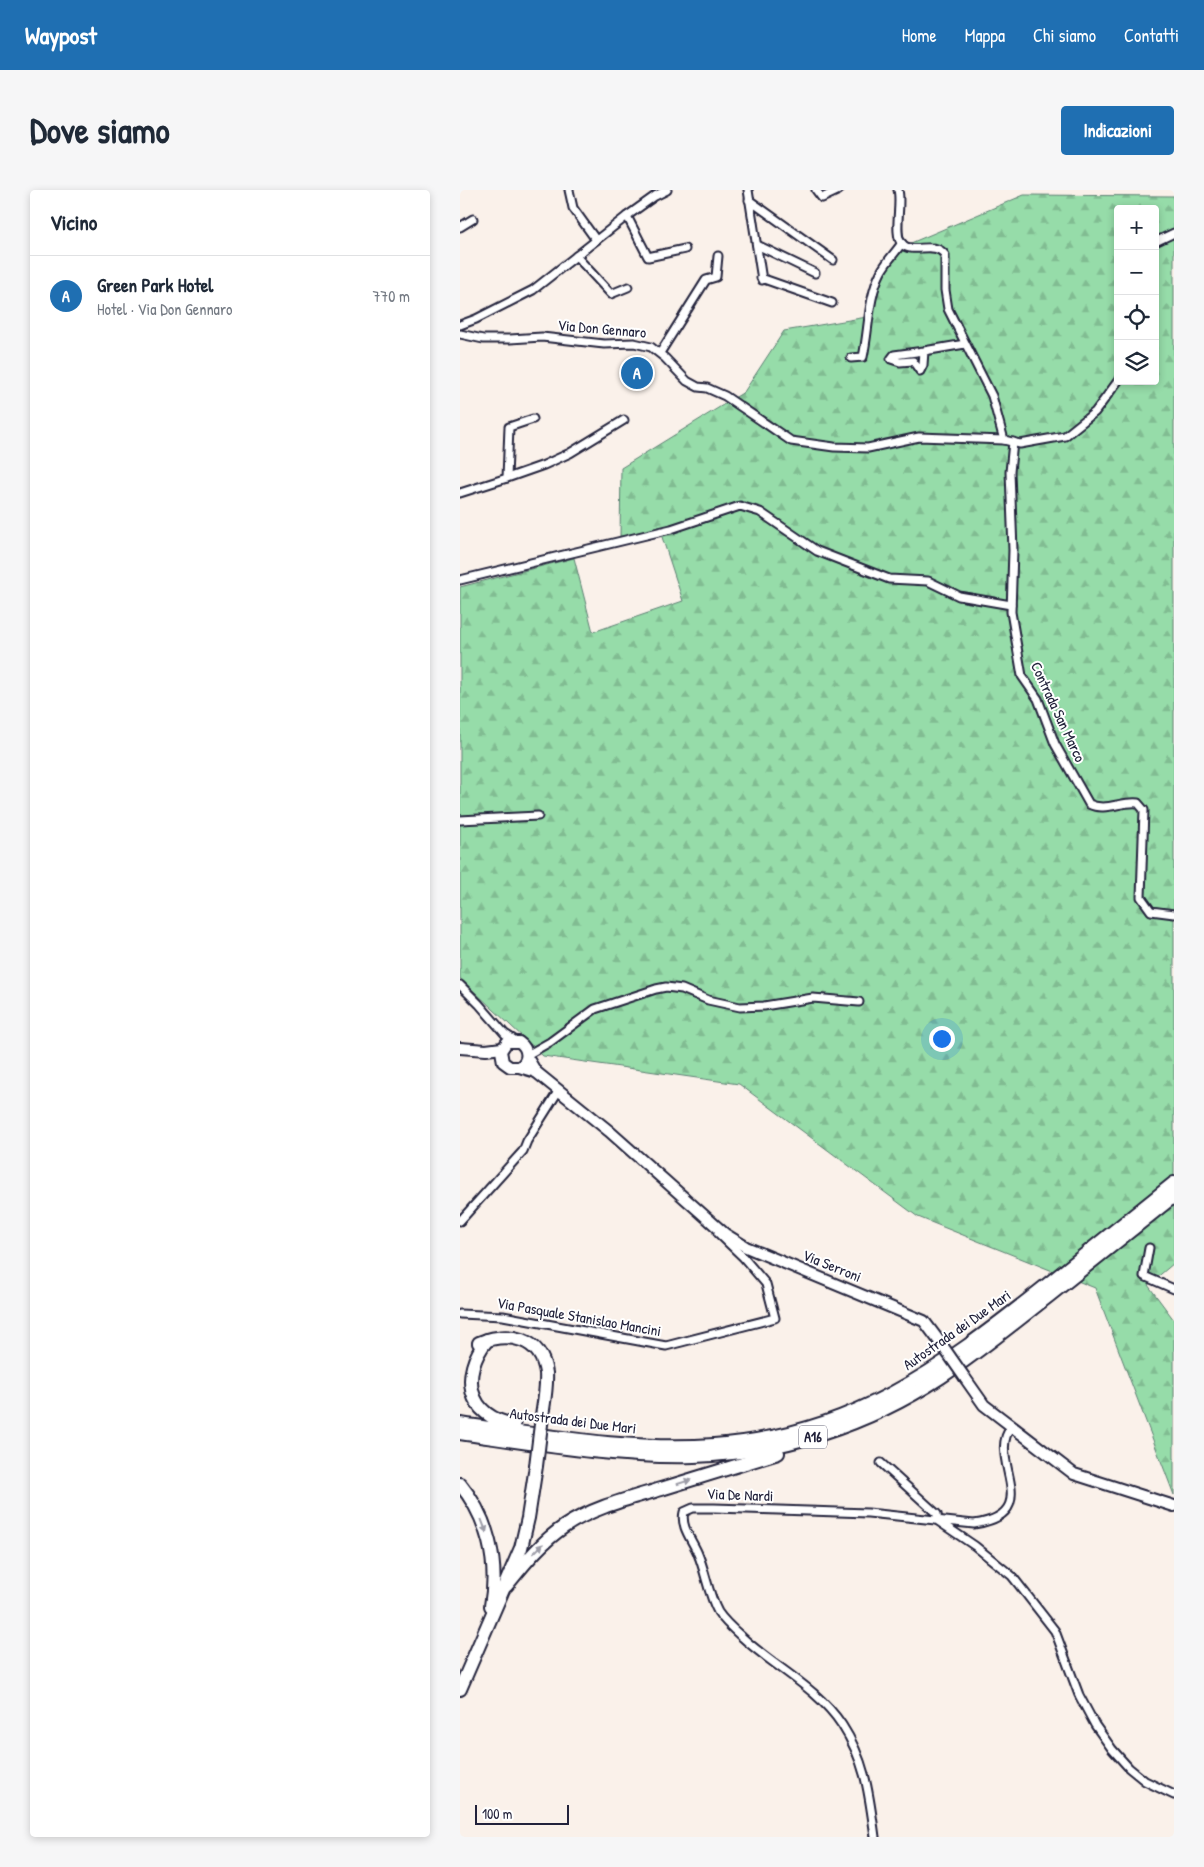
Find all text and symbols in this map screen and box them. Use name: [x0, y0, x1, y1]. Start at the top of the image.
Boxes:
text: Waypost: [25, 19, 97, 51]
text: Home: [902, 23, 937, 48]
text: Mappa: [965, 23, 1005, 48]
text: Chi siamo: [1033, 23, 1096, 48]
text: Contatti: [1124, 23, 1179, 48]
button: Indicazioni: [1061, 106, 1174, 155]
text: Dove siamo: [30, 107, 170, 154]
map controls: [1114, 205, 1159, 385]
button: +: [1114, 205, 1159, 250]
text: Vicino: [50, 208, 97, 237]
button: −: [1114, 250, 1159, 295]
text: Green Park Hotel: [97, 272, 213, 298]
text: A: [62, 285, 70, 307]
text: 770 m: [372, 285, 410, 307]
button: locate: [1114, 295, 1159, 340]
text: Hotel · Via Don Gennaro: [97, 298, 233, 320]
street label: Via Don Gennaro: [557, 314, 647, 343]
button: layers: [1114, 340, 1159, 385]
pin: A: [621, 354, 653, 392]
street label: Contrada San Marco: [1026, 658, 1091, 765]
your location: [929, 1026, 955, 1052]
street label: Via Serroni: [800, 1244, 865, 1287]
street label: Autostrada dei Due Mari: [899, 1284, 1015, 1375]
street label: Via Pasquale Stanislao Mancini: [495, 1292, 663, 1341]
street label: Autostrada dei Due Mari: [509, 1402, 638, 1439]
road number: A16: [799, 1426, 827, 1448]
one-way arrow: [676, 1477, 691, 1485]
street label: Via De Nardi: [706, 1483, 774, 1506]
one-way arrow: [481, 1518, 488, 1533]
one-way arrow: [532, 1543, 544, 1555]
scale bar: [475, 1802, 569, 1825]
text: 100 m: [482, 1804, 512, 1823]

